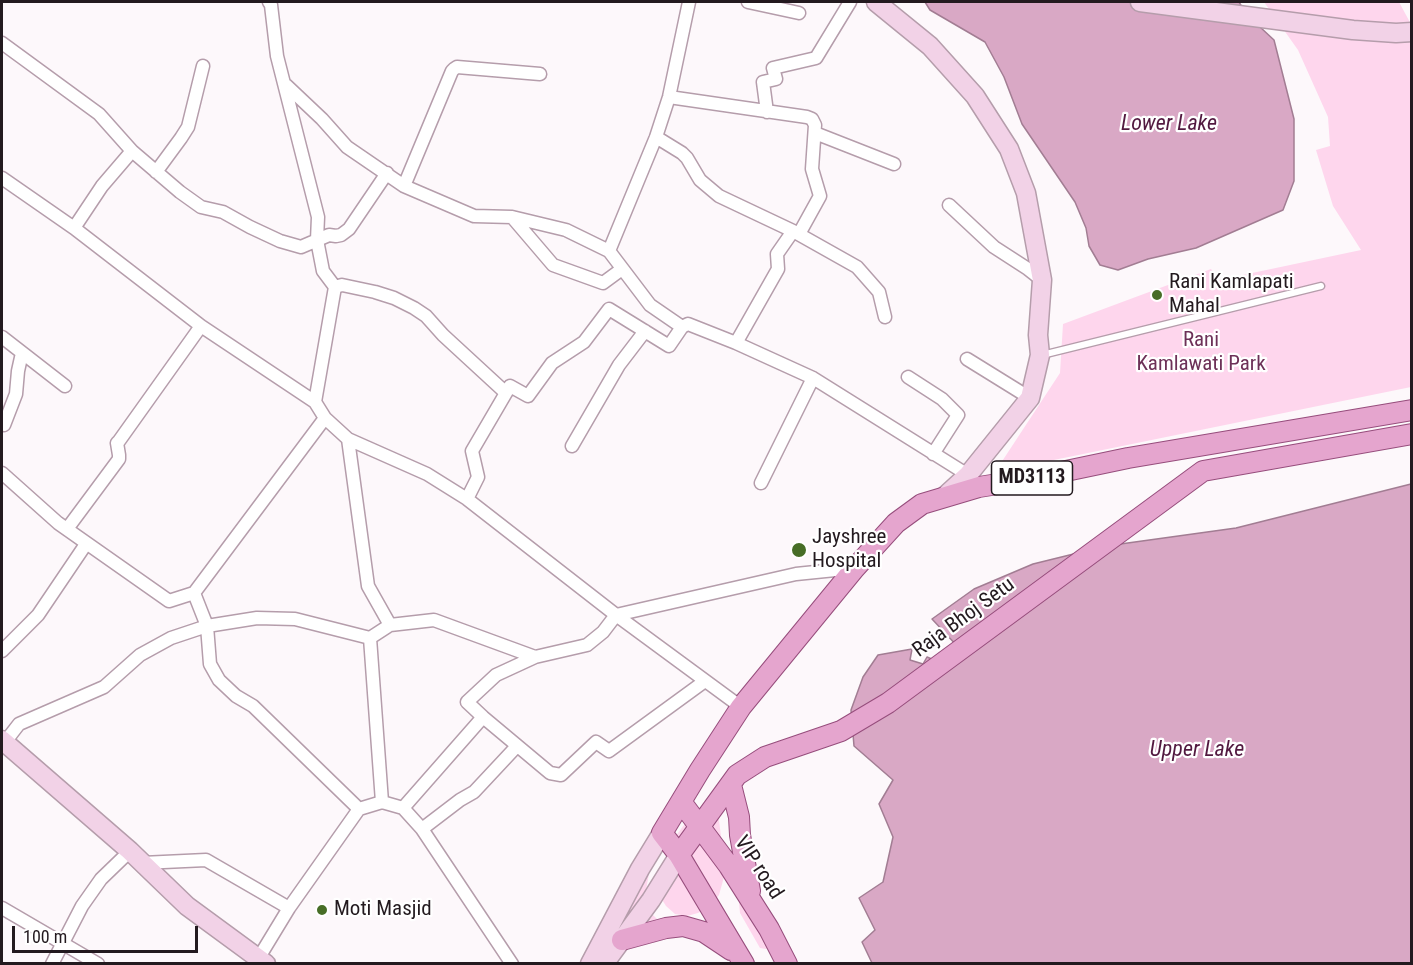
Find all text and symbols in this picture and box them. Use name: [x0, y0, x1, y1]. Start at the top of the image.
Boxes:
water label: Lower Lake: [1121, 111, 1217, 137]
place label: Rani Kamlapati Mahal: [1169, 270, 1294, 320]
marker: Rani Kamlapati Mahal: [1150, 288, 1164, 302]
park label: Rani Kamlawati Park: [1136, 328, 1266, 378]
road number: MD3113: [992, 461, 1072, 495]
place label: Jayshree Hospital: [812, 525, 886, 575]
marker: Jayshree Hospital: [790, 541, 808, 559]
street label: Raja Bhoj Setu: [908, 573, 1020, 663]
water label: Upper Lake: [1150, 737, 1244, 763]
street label: VIP road: [728, 831, 788, 905]
place label: Moti Masjid: [334, 897, 432, 923]
marker: Moti Masjid: [315, 903, 329, 917]
scale bar: [15, 914, 201, 952]
text: 100 m: [23, 926, 67, 947]

